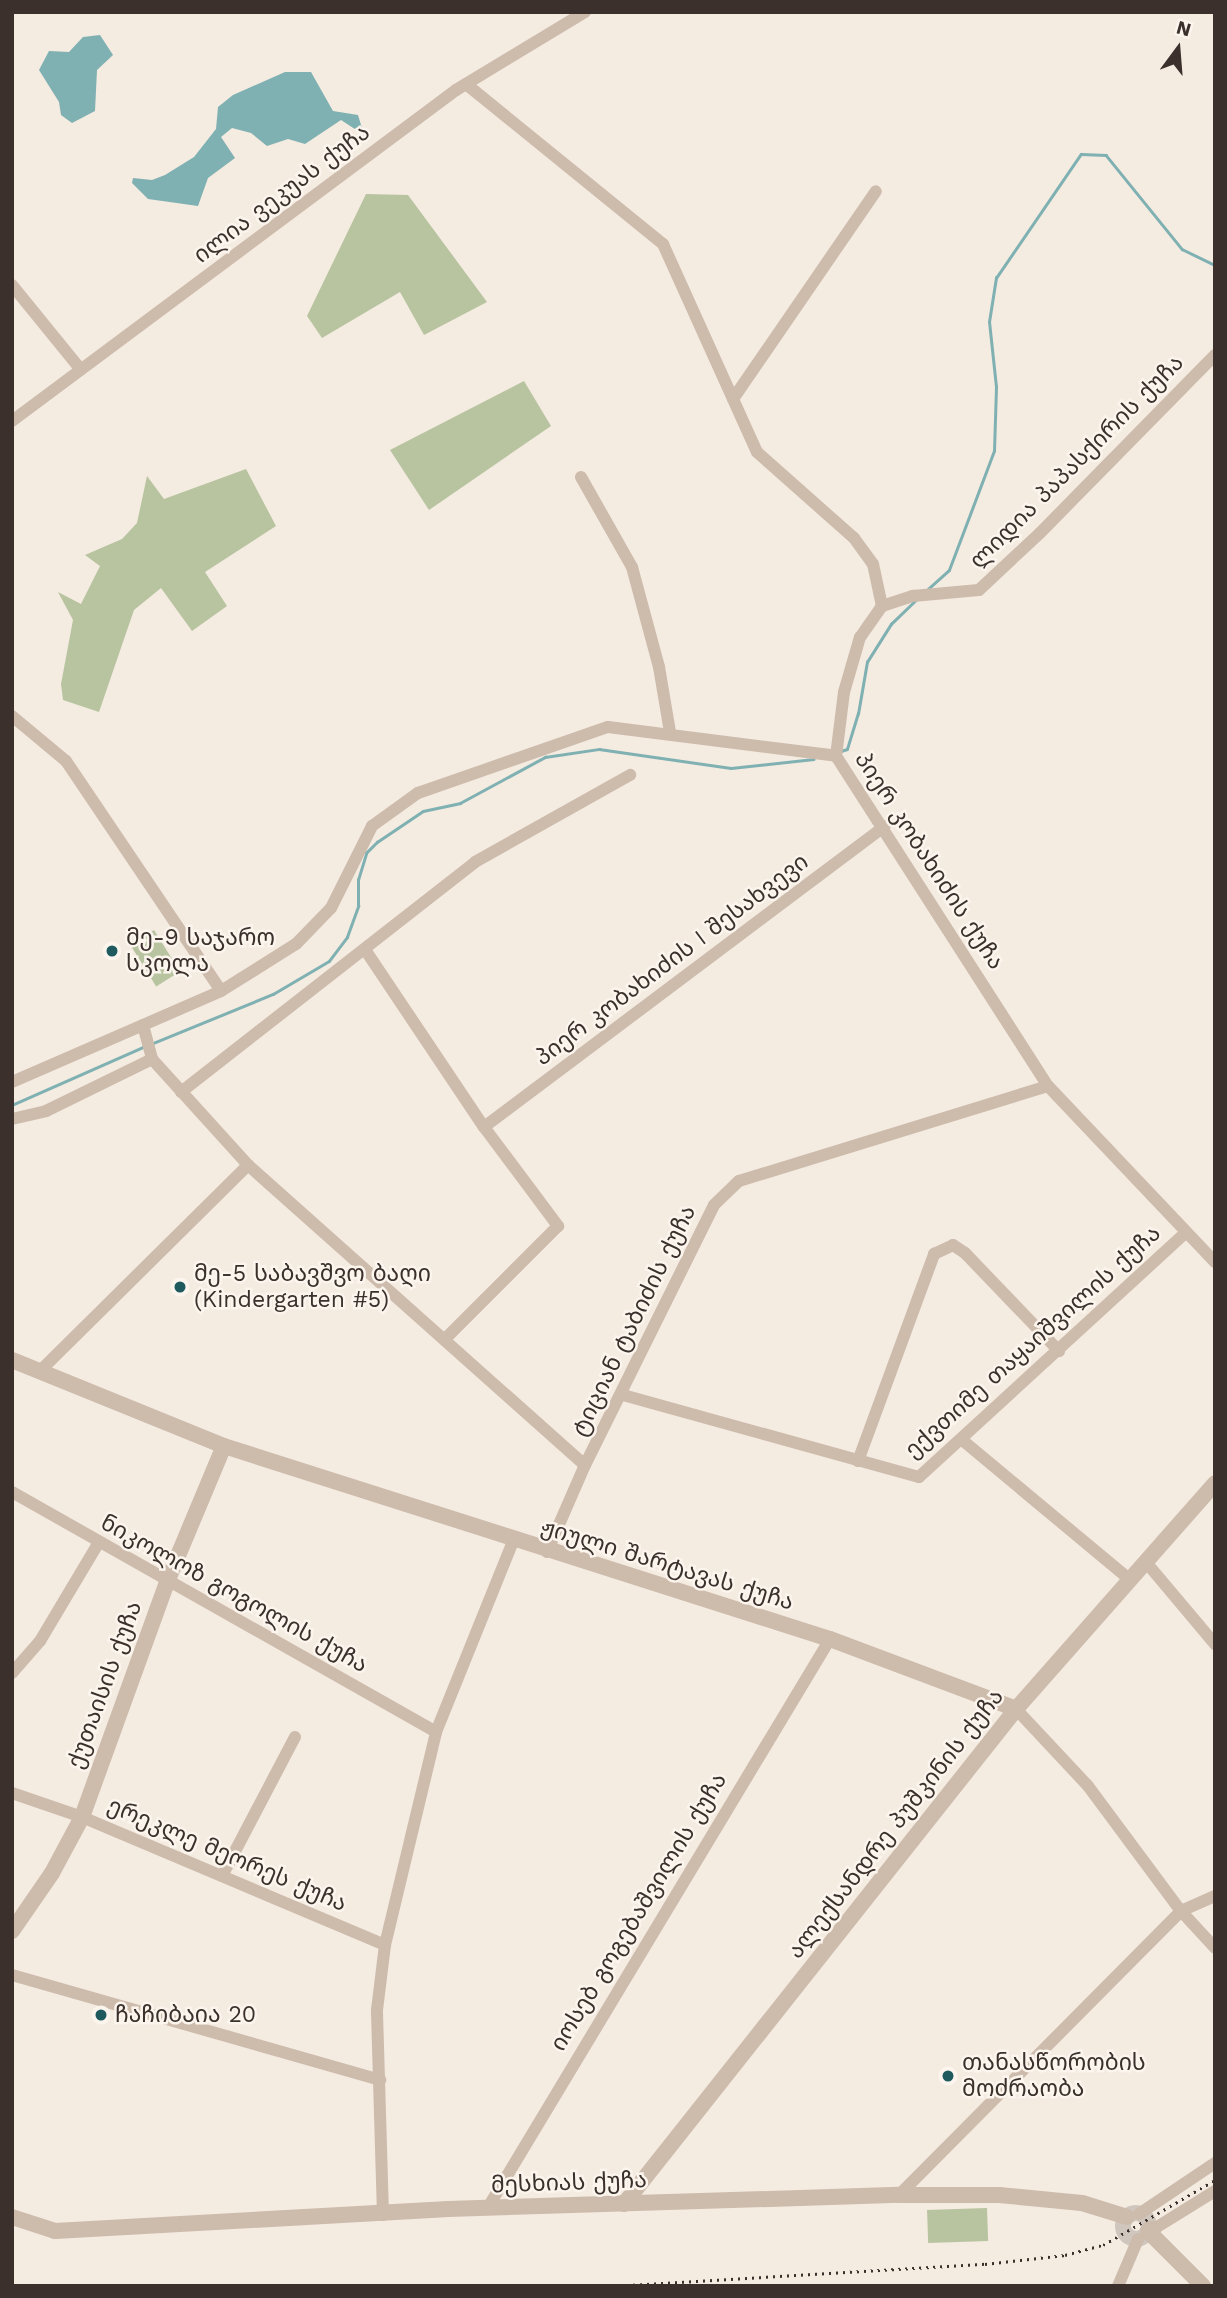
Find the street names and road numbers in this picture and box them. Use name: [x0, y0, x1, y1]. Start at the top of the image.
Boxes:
street label: ილია ვეკუას ქუჩა: [188, 119, 376, 269]
street label: ლიდია პაპასქირის ქუჩა: [964, 349, 1190, 575]
street label: პიერ კობახიძის ქუჩა: [848, 747, 1010, 975]
street label: პიერ კობახიძის I შესახვევი: [530, 848, 814, 1072]
street label: ტიციან ტაბიძის ქუჩა: [566, 1201, 702, 1441]
street label: ექვთიმე თაყაიშვილის ქუჩა: [900, 1220, 1166, 1464]
street label: ნიკოლოზ გოგოლის ქუჩა: [96, 1509, 372, 1679]
street label: ჟიული შარტავას ქუჩა: [537, 1513, 797, 1617]
street label: ქუთაისის ქუჩა: [62, 1598, 148, 1772]
street label: ალექსანდრე პუშკინის ქუჩა: [782, 1684, 1010, 1964]
street label: იოსებ გოგებაშვილის ქუჩა: [545, 1768, 733, 2056]
street label: ერეკლე მეორეს ქუჩა: [103, 1792, 351, 1918]
street label: მესხიას ქუჩა: [491, 2166, 647, 2200]

